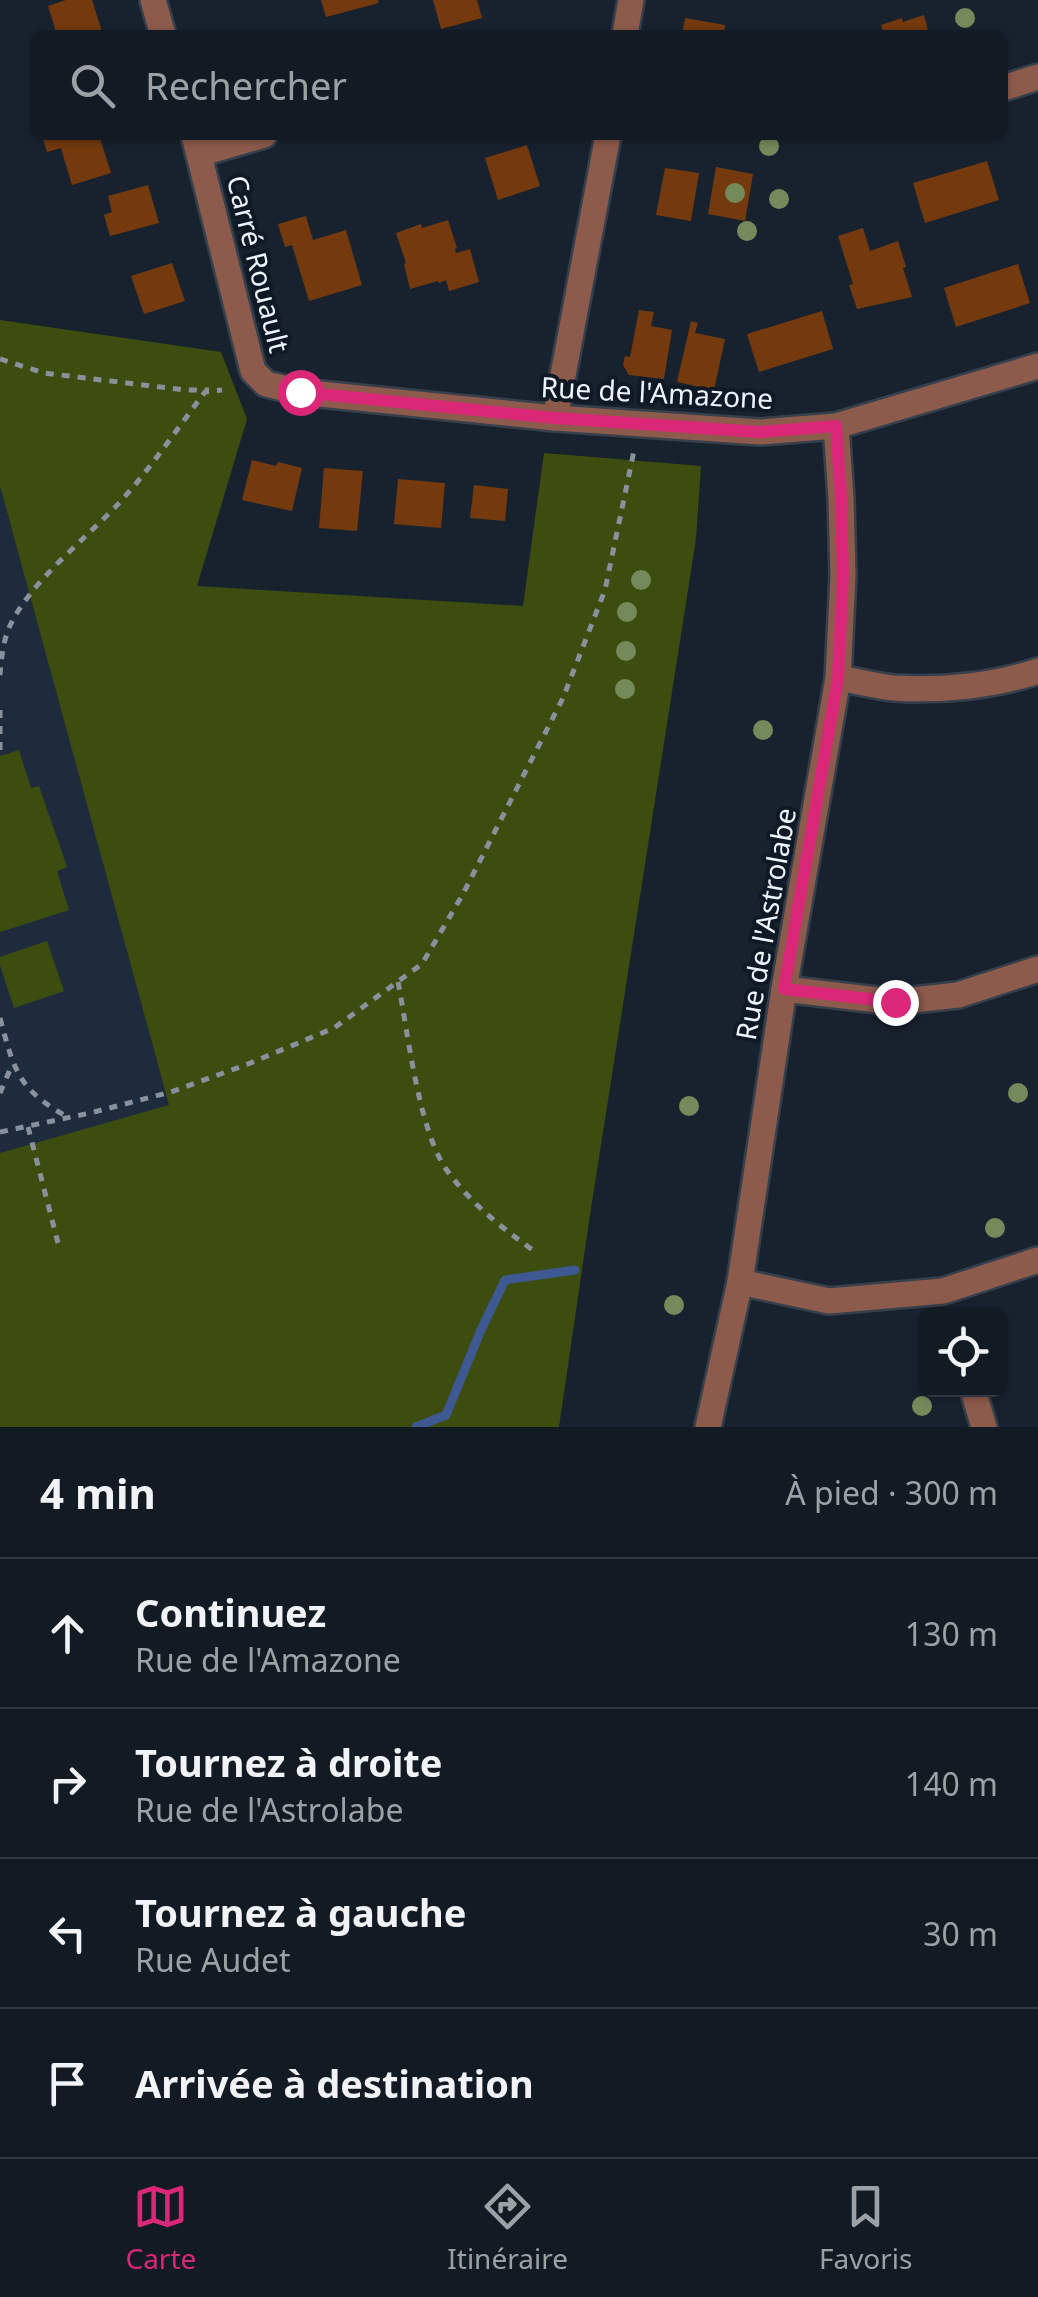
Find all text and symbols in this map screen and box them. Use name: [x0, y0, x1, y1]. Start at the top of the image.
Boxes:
search box: [30, 30, 1008, 140]
icon: search: [65, 58, 120, 113]
text: Rechercher: [145, 59, 347, 111]
street label: Carré Rouault: [219, 171, 299, 356]
street label: Rue de l'Amazone: [540, 367, 774, 417]
route start: [278, 370, 324, 416]
street label: Rue de l'Astrolabe: [726, 805, 804, 1043]
route end: [873, 980, 919, 1026]
map controls: [918, 1307, 1008, 1397]
button: locate: [918, 1307, 1008, 1397]
text: 4 min: [40, 1464, 156, 1521]
text: À pied · 300 m: [785, 1471, 998, 1514]
text: Continuez: [135, 1586, 326, 1638]
icon: ahead: [40, 1606, 95, 1661]
text: 130 m: [905, 1612, 998, 1655]
text: Rue de l'Amazone: [135, 1638, 401, 1681]
text: Tournez à droite: [135, 1736, 443, 1788]
icon: right: [40, 1756, 95, 1811]
text: 140 m: [905, 1762, 998, 1805]
text: Rue de l'Astrolabe: [135, 1788, 404, 1831]
text: Tournez à gauche: [135, 1886, 466, 1938]
icon: left: [40, 1906, 95, 1961]
text: 30 m: [923, 1912, 998, 1955]
text: Rue Audet: [135, 1938, 291, 1981]
icon: arrive: [40, 2056, 95, 2111]
text: Arrivée à destination: [135, 2057, 534, 2109]
tab: Carte: [125, 2179, 196, 2277]
tab: Itinéraire: [447, 2179, 568, 2277]
tab: Favoris: [819, 2179, 913, 2277]

